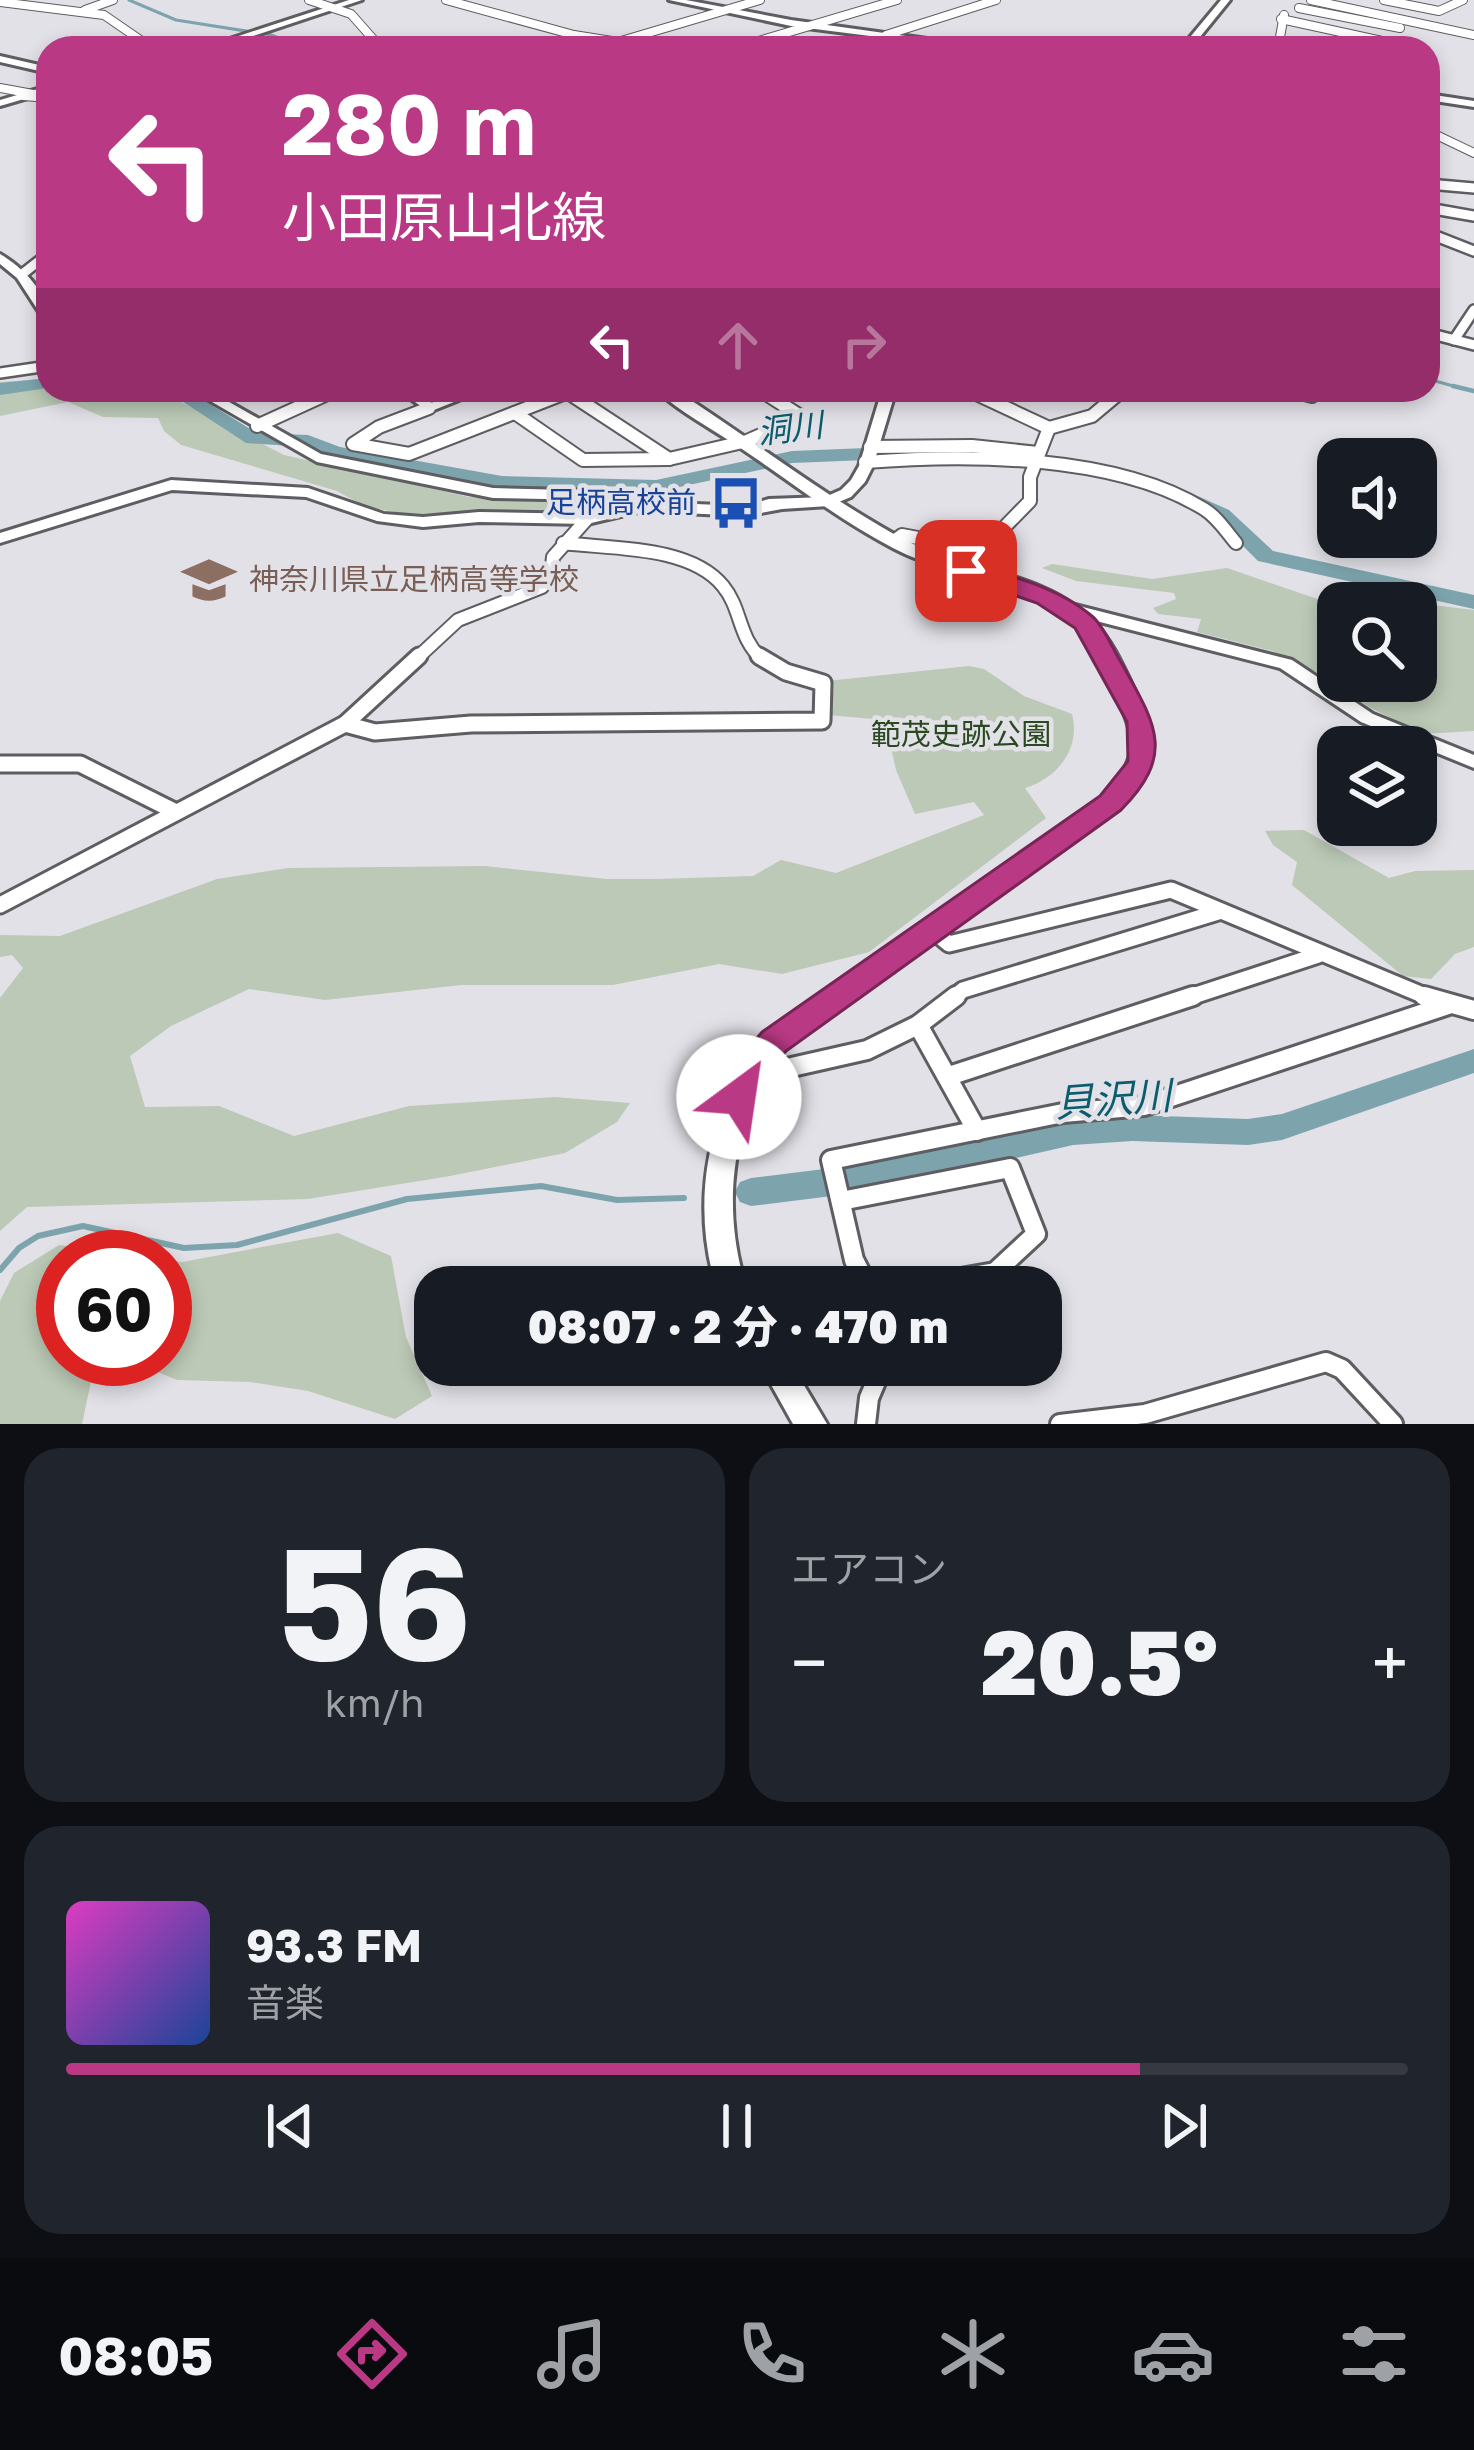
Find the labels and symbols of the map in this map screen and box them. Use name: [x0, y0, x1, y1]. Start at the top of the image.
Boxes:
water label: 洞川: [755, 404, 828, 451]
bus stop icon: 足柄高校前: [707, 474, 765, 532]
place label: 足柄高校前: [546, 484, 696, 520]
pin: [915, 520, 1017, 622]
school or university icon: 神奈川県立足柄高等学校: [180, 551, 238, 609]
place label: 神奈川県立足柄高等学校: [249, 561, 579, 597]
park label: 範茂史跡公園: [871, 716, 1051, 752]
position arrow: [676, 1034, 802, 1160]
water label: 貝沢川: [1053, 1071, 1177, 1126]
speed limit sign: 60: [36, 1230, 192, 1386]

